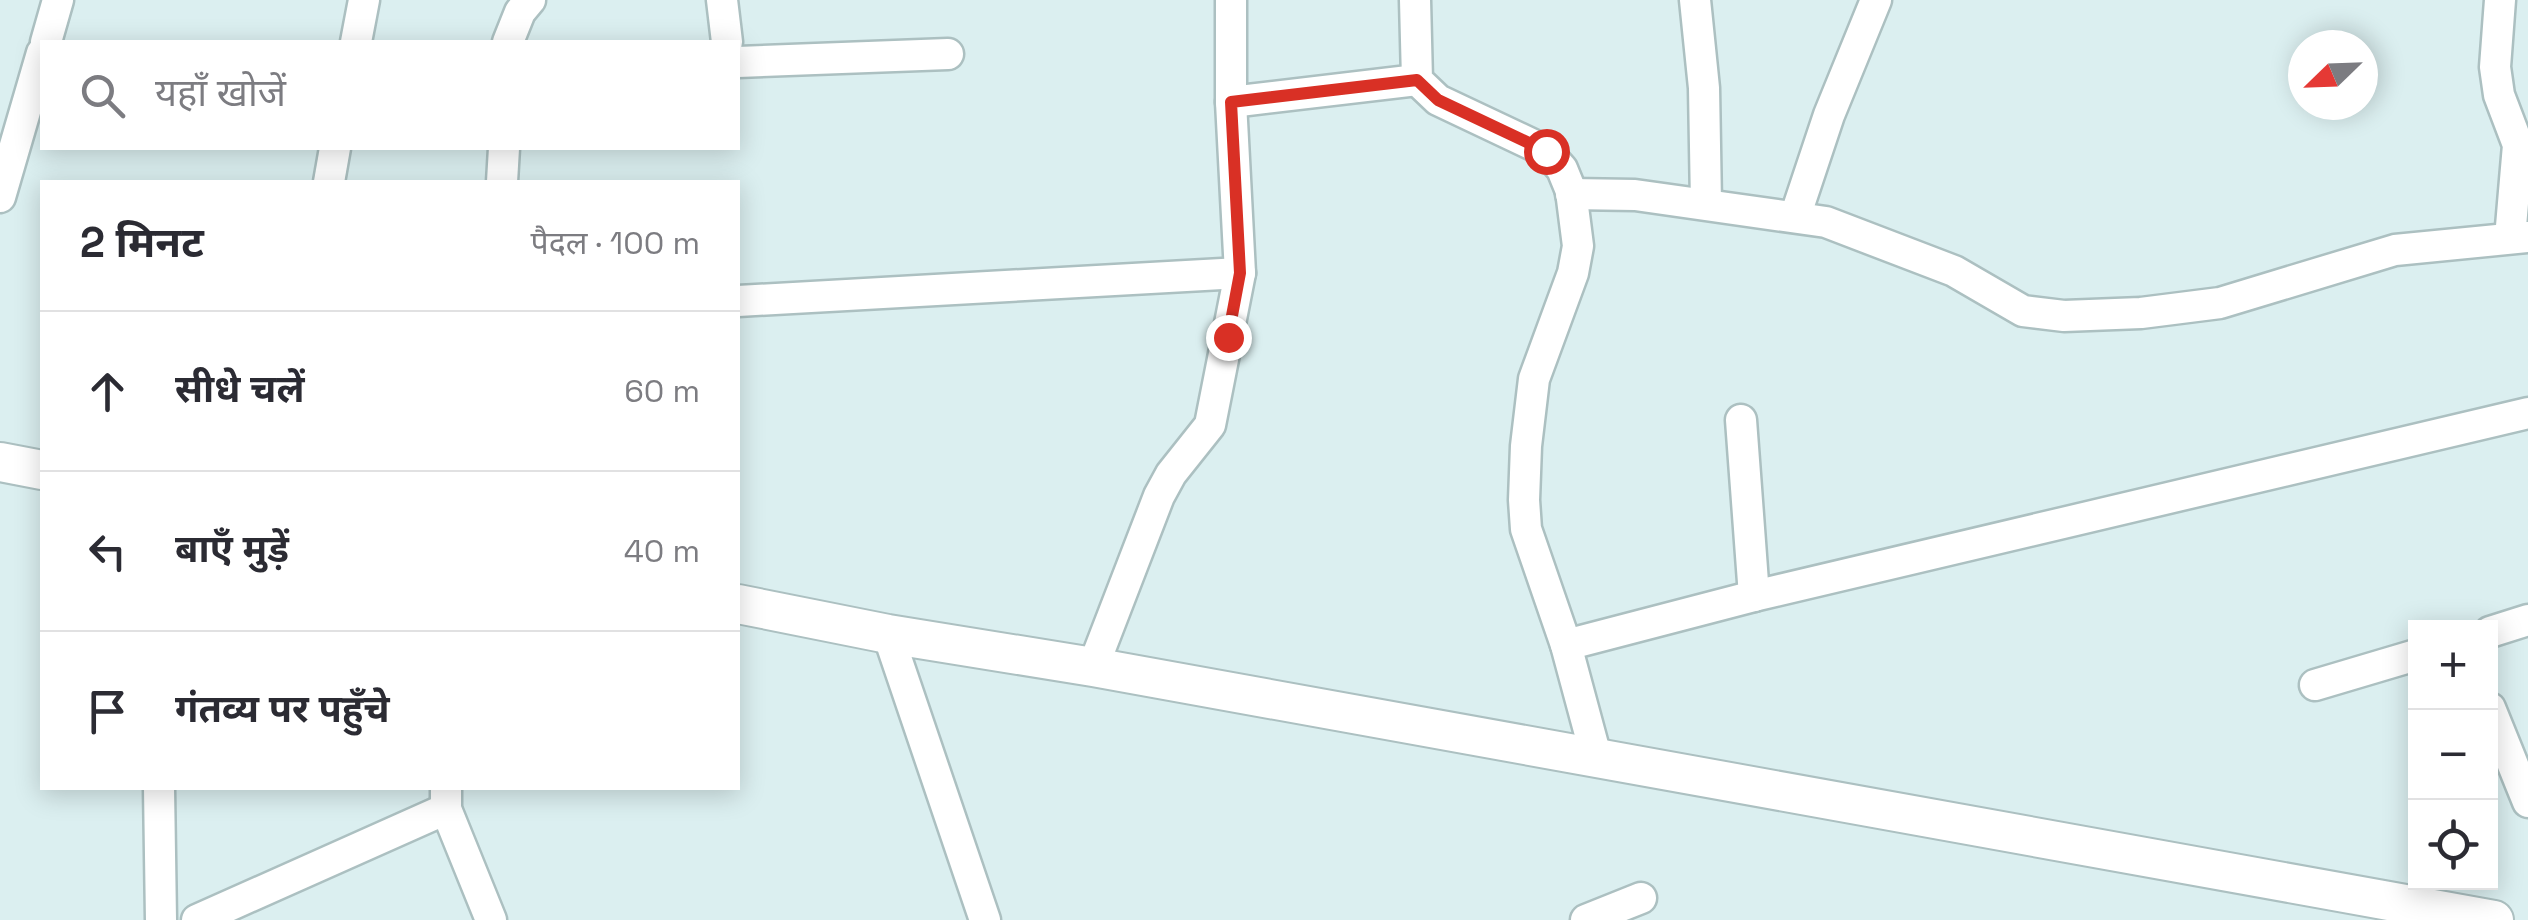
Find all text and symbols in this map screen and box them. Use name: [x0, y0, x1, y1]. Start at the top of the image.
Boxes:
north arrow: [2288, 30, 2378, 120]
search box: [40, 40, 740, 150]
icon: search: [75, 68, 130, 123]
text: यहाँ खोजें: [155, 69, 286, 117]
route start: [1524, 129, 1570, 175]
text: 2 मिनट: [80, 216, 204, 269]
text: पैदल · 100 m: [531, 223, 700, 263]
route end: [1206, 315, 1252, 361]
icon: ahead: [80, 364, 135, 419]
text: सीधे चलें: [175, 365, 304, 413]
text: 60 m: [624, 371, 700, 411]
icon: left: [80, 524, 135, 579]
text: बाएँ मुड़ें: [175, 525, 289, 573]
text: 40 m: [624, 531, 700, 571]
map controls: [2408, 620, 2498, 890]
button: +: [2408, 620, 2498, 710]
icon: arrive: [80, 684, 135, 739]
text: गंतव्य पर पहुँचे: [175, 685, 390, 733]
button: −: [2408, 710, 2498, 800]
button: locate: [2408, 800, 2498, 890]

